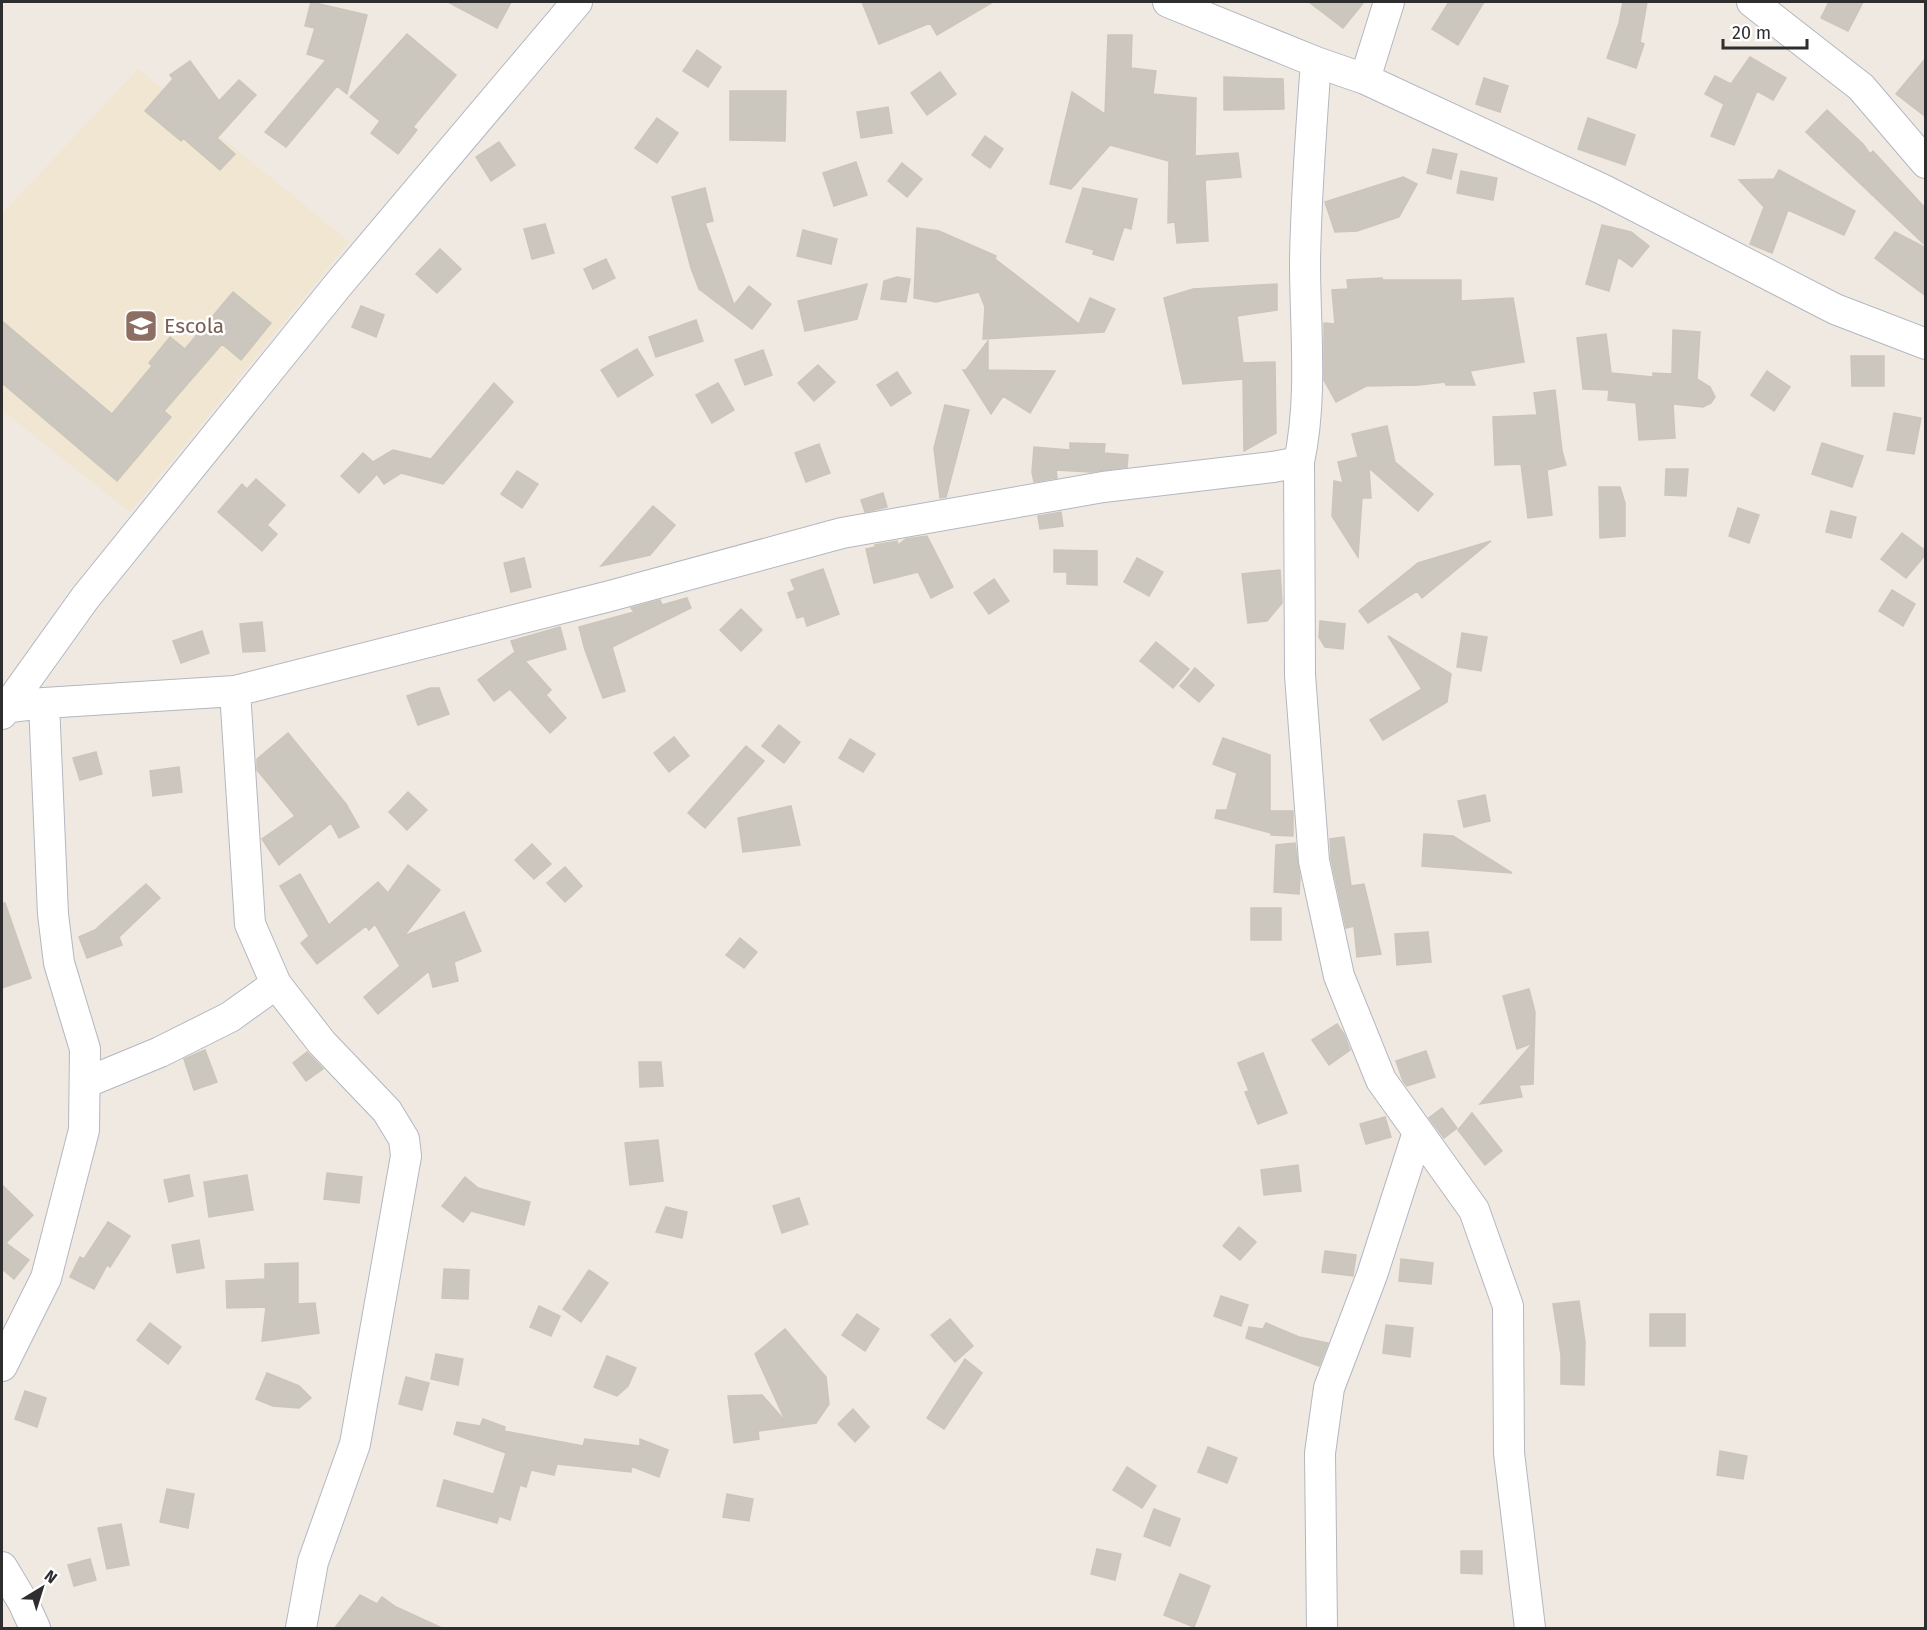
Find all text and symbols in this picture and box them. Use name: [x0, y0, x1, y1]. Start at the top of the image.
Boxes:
scale bar: [1723, 12, 1807, 50]
text: 20 m: [1732, 22, 1771, 44]
school or university icon: Escola: [123, 308, 159, 344]
place label: Escola: [164, 313, 224, 339]
north arrow: [12, 1558, 72, 1618]
text: N: [41, 1566, 61, 1587]

